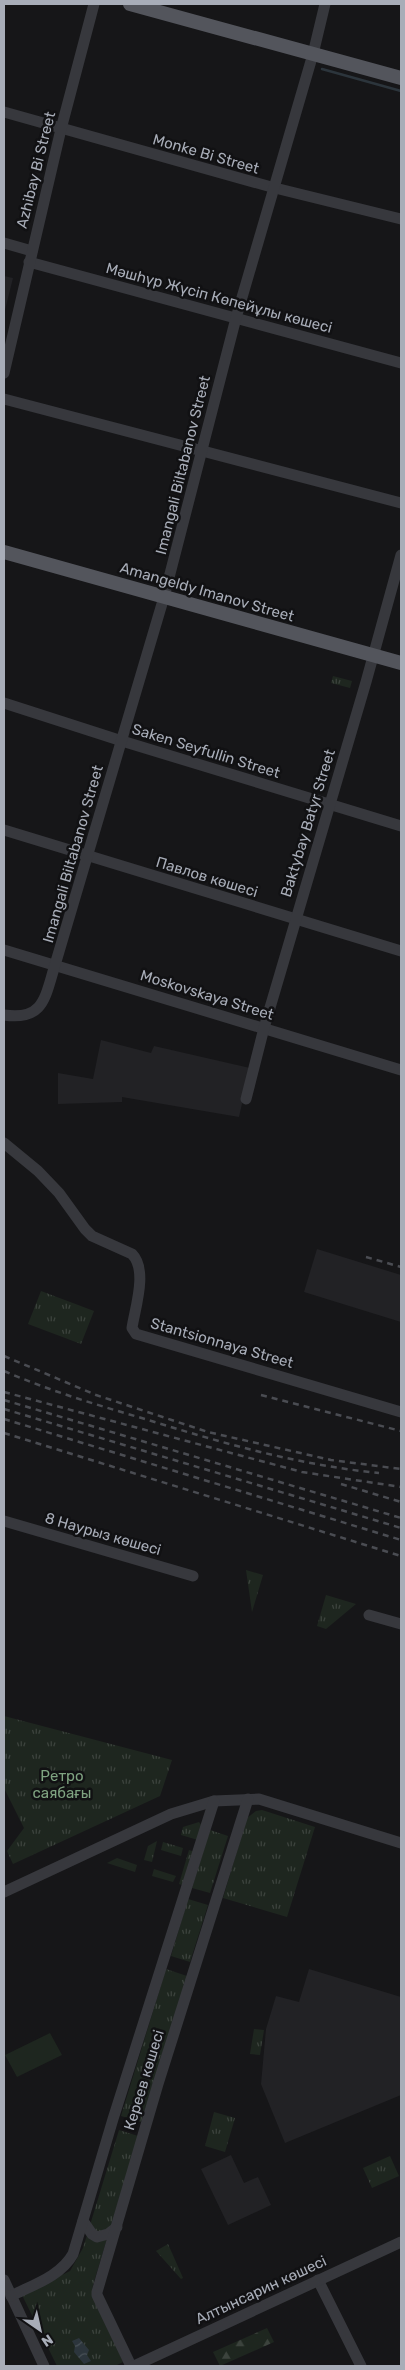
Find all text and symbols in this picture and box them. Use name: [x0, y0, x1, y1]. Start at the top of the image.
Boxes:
street label: Azhibay Bi Street: [13, 110, 59, 230]
street label: Monke Bi Street: [151, 130, 261, 178]
street label: Мәшһүр Жүсіп Көпейұлы көшесі: [104, 259, 334, 337]
street label: Imangali Biltabanov Street: [152, 373, 214, 556]
street label: Amangeldy Imanov Street: [118, 558, 296, 626]
street label: Saken Seyfullin Street: [130, 720, 282, 782]
street label: Baktybay Batyr Street: [277, 747, 339, 899]
street label: Imangali Biltabanov Street: [39, 763, 107, 945]
street label: Павлов көшесі: [154, 853, 260, 901]
street label: Moskovskaya Street: [138, 966, 276, 1024]
street label: Stantsionnaya Street: [148, 1314, 296, 1372]
street label: 8 Наурыз көшесі: [43, 1509, 163, 1559]
park label: Ретро саябағы: [33, 1767, 91, 1802]
street label: Кереев көшесі: [120, 2028, 168, 2132]
street label: Алтынсарин көшесі: [193, 2252, 329, 2328]
north arrow: [15, 2305, 65, 2355]
text: N: [38, 2330, 56, 2350]

